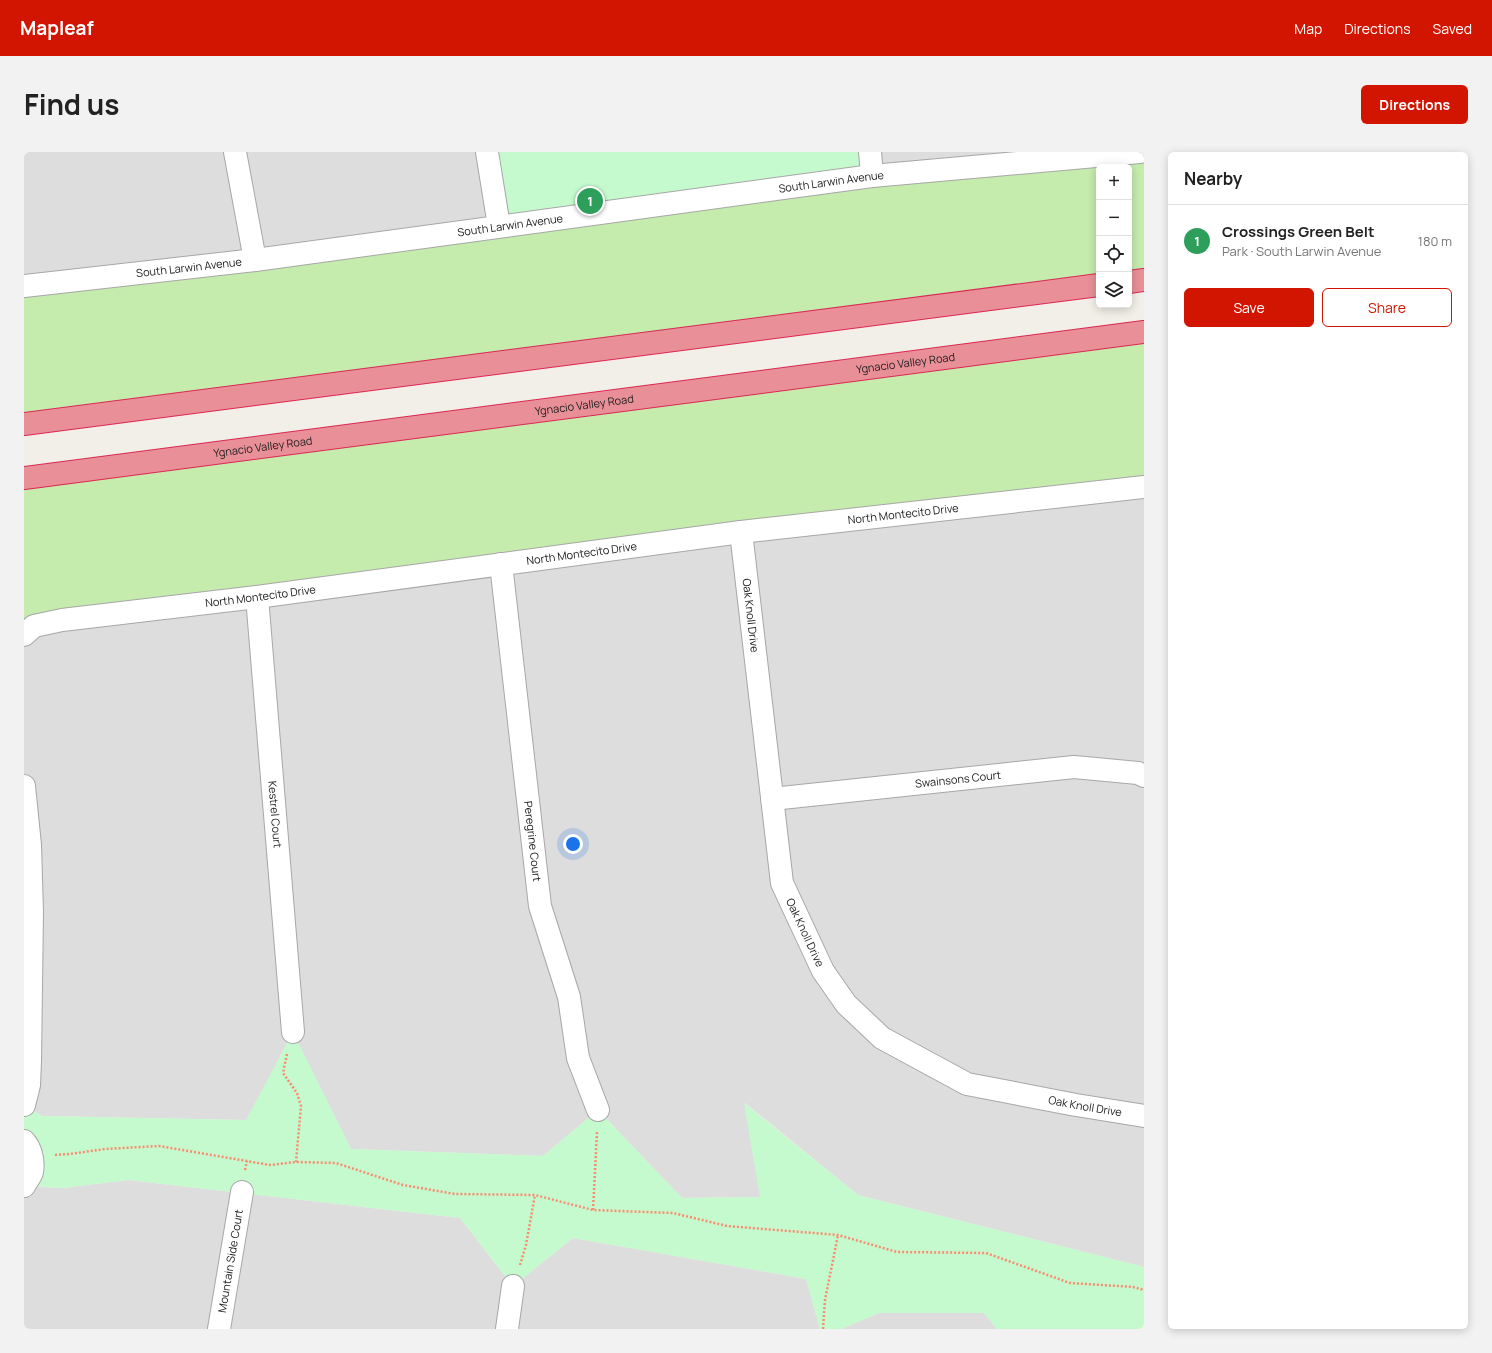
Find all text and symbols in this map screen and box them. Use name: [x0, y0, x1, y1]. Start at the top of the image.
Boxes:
text: Mapleaf: [20, 15, 94, 41]
text: Map: [1294, 19, 1322, 38]
text: Directions: [1344, 19, 1411, 38]
text: Saved: [1433, 19, 1472, 38]
text: Find us: [24, 85, 119, 123]
button: Directions: [1361, 85, 1468, 124]
map controls: [1096, 164, 1132, 308]
button: +: [1096, 164, 1132, 200]
street label: South Larwin Avenue: [778, 167, 885, 196]
text: Nearby: [1184, 167, 1242, 190]
pin: 1: [577, 186, 603, 216]
button: −: [1096, 200, 1132, 236]
street label: South Larwin Avenue: [456, 210, 564, 239]
text: Crossings Green Belt: [1222, 221, 1374, 242]
text: 1: [1194, 232, 1200, 250]
text: 180 m: [1418, 232, 1452, 250]
button: locate: [1096, 236, 1132, 272]
text: Park · South Larwin Avenue: [1222, 242, 1381, 260]
street label: South Larwin Avenue: [135, 253, 243, 280]
button: layers: [1096, 272, 1132, 308]
button: Save: [1184, 288, 1314, 327]
button: Share: [1322, 288, 1452, 327]
street label: Ygnacio Valley Road: [855, 349, 956, 376]
street label: Ygnacio Valley Road: [534, 391, 635, 418]
street label: Ygnacio Valley Road: [213, 432, 313, 460]
street label: North Montecito Drive: [847, 500, 960, 527]
street label: North Montecito Drive: [525, 538, 638, 568]
street label: Oak Knoll Drive: [739, 578, 763, 654]
street label: North Montecito Drive: [204, 581, 317, 610]
street label: Swainsons Court: [914, 767, 1002, 791]
street label: Kestrel Court: [265, 780, 286, 848]
street label: Peregrine Court: [521, 800, 545, 882]
your location: [563, 834, 583, 854]
street label: Oak Knoll Drive: [783, 895, 828, 970]
street label: Oak Knoll Drive: [1047, 1092, 1124, 1119]
street label: Mountain Side Court: [214, 1208, 246, 1314]

